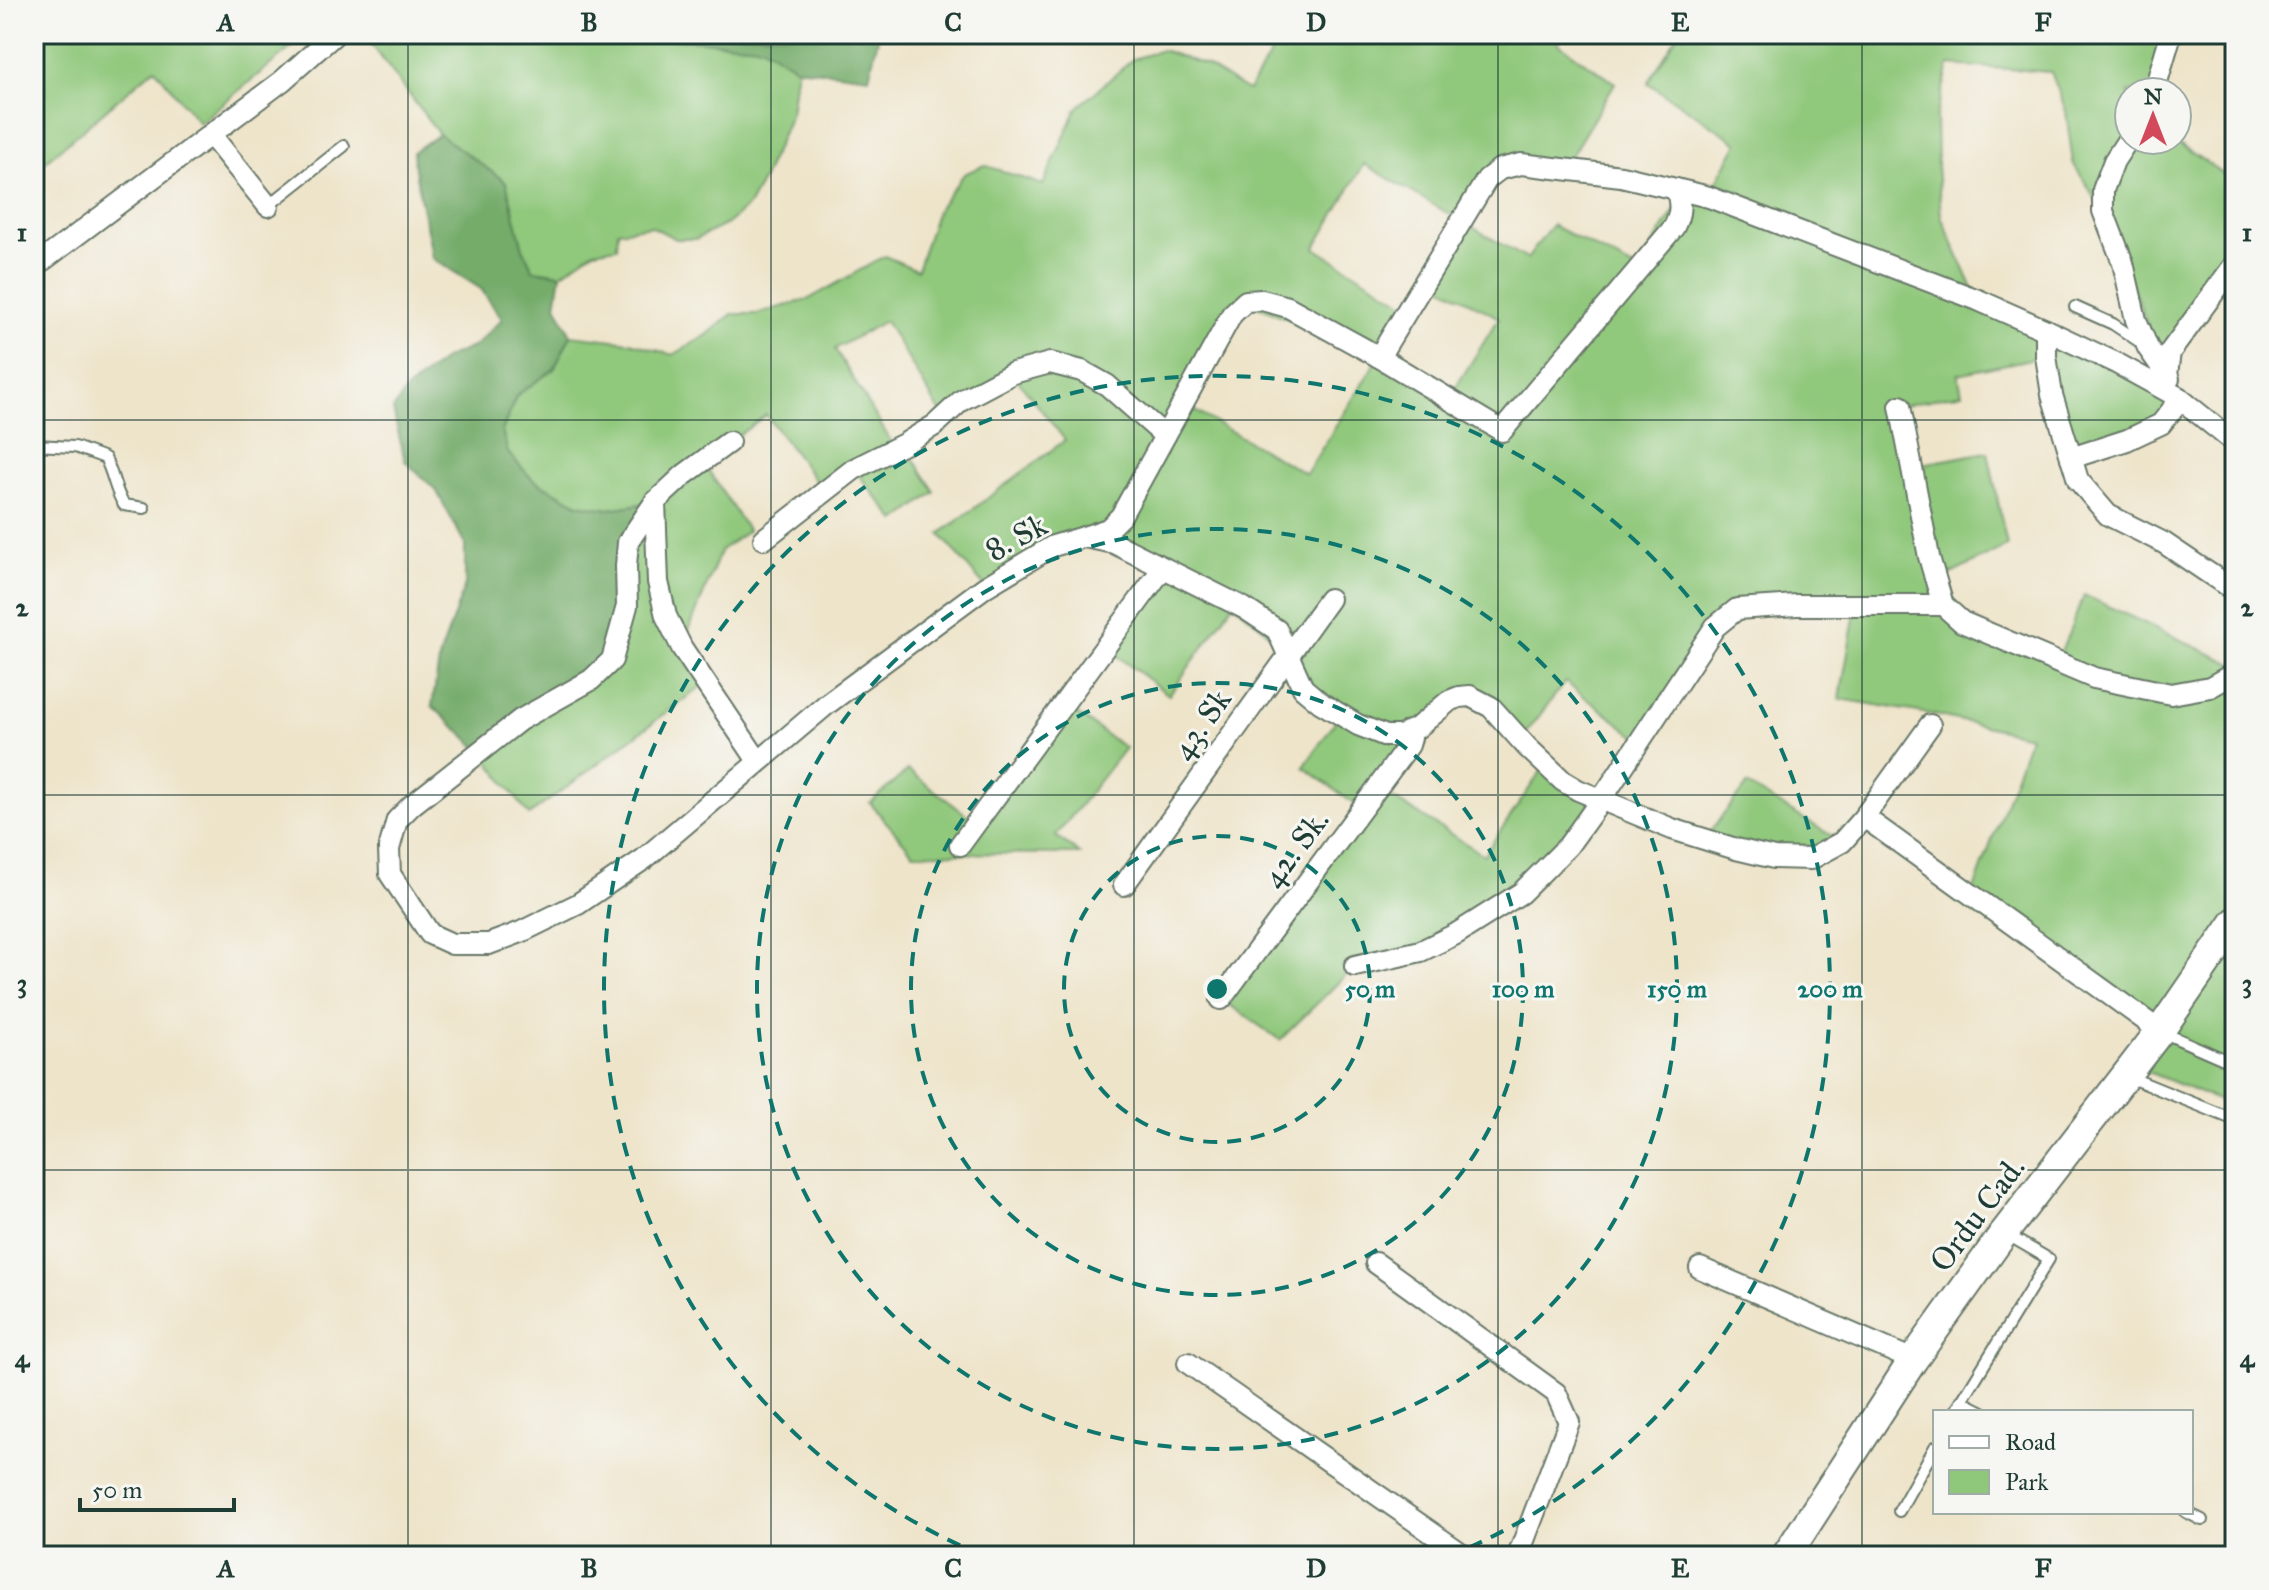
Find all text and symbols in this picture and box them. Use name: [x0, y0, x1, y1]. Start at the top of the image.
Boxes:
text: A: [215, 6, 235, 38]
text: B: [580, 6, 598, 38]
text: C: [944, 6, 962, 38]
text: D: [1306, 6, 1326, 38]
text: E: [1671, 6, 1690, 38]
text: F: [2035, 6, 2052, 38]
north arrow: [2113, 76, 2193, 156]
text: N: [2144, 83, 2163, 110]
text: 1: [17, 216, 27, 248]
text: 1: [2242, 216, 2252, 248]
street label: 8. Sk: [979, 505, 1054, 570]
text: 2: [16, 591, 30, 623]
text: 2: [2241, 591, 2255, 623]
street label: 43. Sk: [1163, 681, 1240, 767]
street label: 42. Sk.: [1253, 802, 1337, 895]
text: 3: [17, 967, 27, 999]
text: 3: [2242, 967, 2252, 999]
text: 50 m: [1345, 974, 1396, 1004]
text: 100 m: [1492, 974, 1555, 1004]
text: 150 m: [1647, 974, 1708, 1004]
text: 200 m: [1797, 974, 1863, 1004]
centre of rings: [1203, 975, 1231, 1003]
street label: Ordu Cad.: [1921, 1149, 2033, 1280]
text: 4: [15, 1342, 31, 1374]
text: 4: [2240, 1342, 2256, 1374]
legend: [1933, 1410, 2193, 1514]
text: Road: [2005, 1427, 2056, 1457]
scale bar: [80, 1462, 234, 1512]
text: Park: [2005, 1467, 2049, 1497]
text: 50 m: [92, 1475, 142, 1505]
text: A: [215, 1552, 235, 1584]
text: B: [580, 1552, 598, 1584]
text: C: [944, 1552, 962, 1584]
text: D: [1306, 1552, 1326, 1584]
text: E: [1671, 1552, 1690, 1584]
text: F: [2035, 1552, 2052, 1584]

